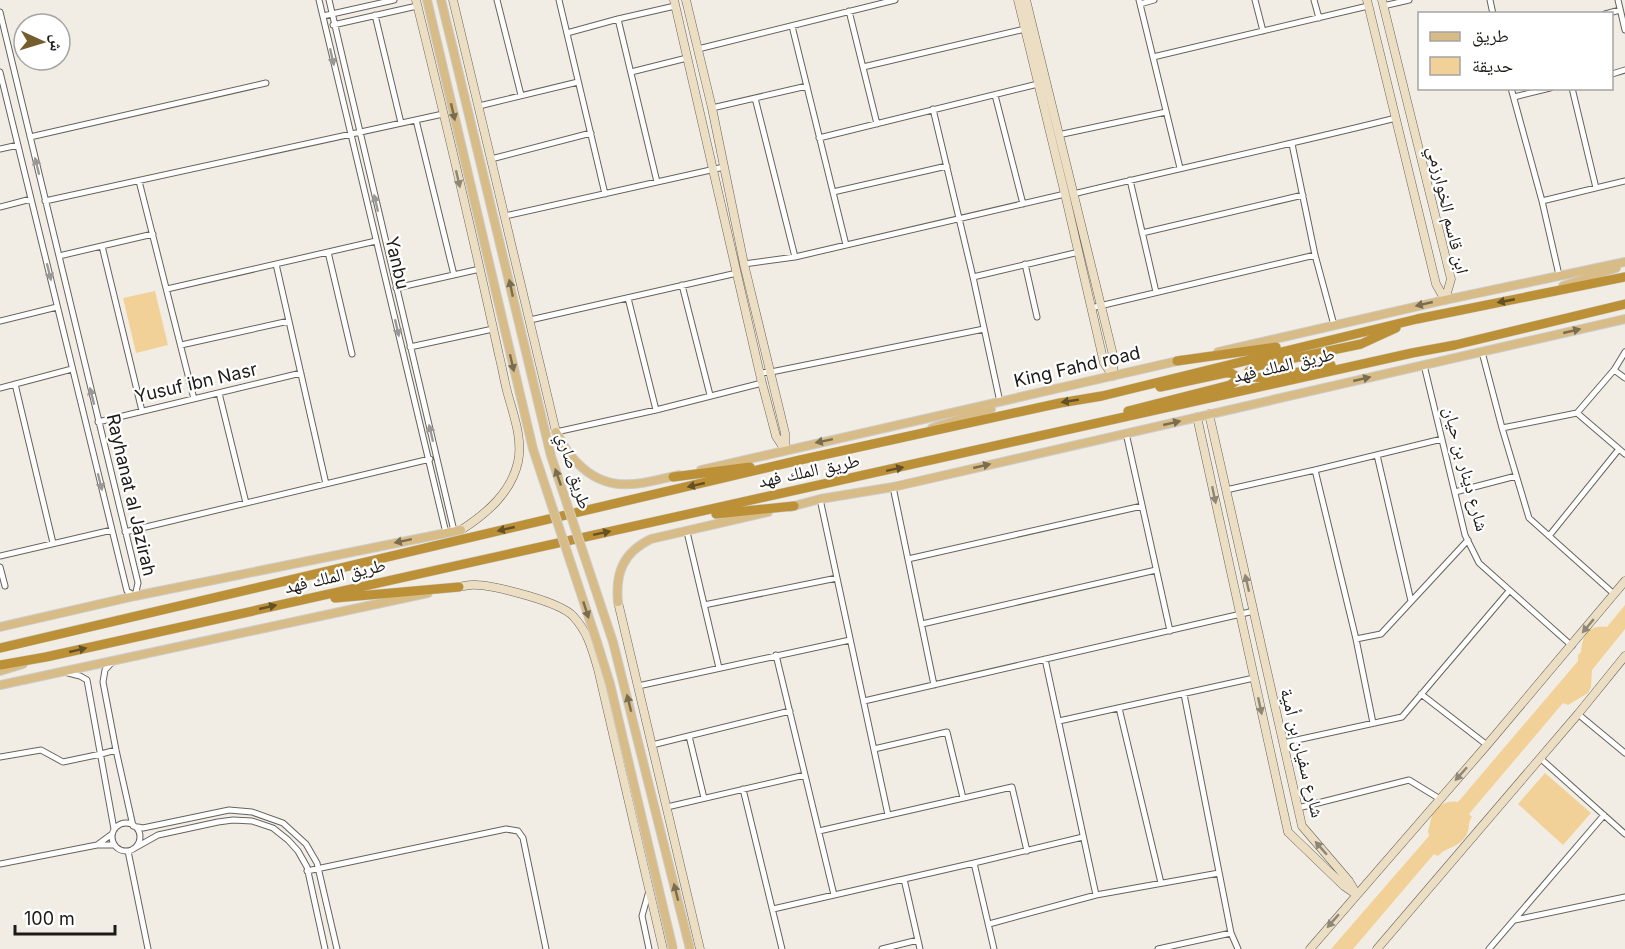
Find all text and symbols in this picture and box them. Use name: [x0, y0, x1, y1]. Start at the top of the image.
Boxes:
north arrow: [12, 12, 72, 72]
legend: [1418, 12, 1613, 90]
text: طريق: [1472, 25, 1509, 47]
text: ش: [46, 34, 68, 52]
one-way arrow: [328, 48, 338, 66]
text: حديقة: [1472, 55, 1513, 76]
one-way arrow: [449, 102, 459, 121]
street label: ابن قاسم الخوارزمي: [1419, 144, 1473, 277]
one-way arrow: [31, 156, 41, 175]
one-way arrow: [454, 170, 464, 189]
one-way arrow: [371, 193, 381, 212]
street label: Yanbu: [381, 235, 414, 291]
one-way arrow: [44, 263, 54, 281]
one-way arrow: [506, 278, 515, 297]
one-way arrow: [1496, 297, 1515, 306]
one-way arrow: [1415, 300, 1433, 310]
one-way arrow: [393, 319, 402, 338]
one-way arrow: [1563, 326, 1582, 335]
street label: King Fahd road: [1012, 342, 1142, 391]
street label: طريق الملك فهد: [1231, 343, 1337, 387]
one-way arrow: [508, 354, 517, 373]
street label: Yusuf ibn Nasr: [133, 358, 259, 407]
one-way arrow: [1352, 374, 1371, 384]
one-way arrow: [87, 387, 97, 405]
one-way arrow: [1061, 397, 1080, 406]
street label: شارع دينار بن حيان: [1439, 404, 1493, 534]
street label: Rayhanat al Jazirah: [103, 412, 160, 578]
one-way arrow: [1162, 417, 1181, 427]
one-way arrow: [425, 424, 435, 443]
street label: طريق صاري: [549, 430, 596, 513]
one-way arrow: [815, 437, 834, 446]
street label: طريق الملك فهد: [756, 450, 862, 492]
one-way arrow: [972, 461, 991, 471]
one-way arrow: [886, 463, 904, 473]
one-way arrow: [552, 468, 562, 486]
one-way arrow: [96, 473, 106, 491]
one-way arrow: [686, 480, 705, 490]
one-way arrow: [1210, 485, 1219, 504]
one-way arrow: [497, 525, 515, 535]
one-way arrow: [593, 528, 611, 538]
one-way arrow: [394, 537, 413, 546]
street label: طريق الملك فهد: [282, 554, 388, 598]
one-way arrow: [1242, 573, 1251, 592]
one-way arrow: [582, 601, 592, 619]
one-way arrow: [259, 602, 278, 612]
one-way arrow: [1582, 618, 1595, 633]
one-way arrow: [69, 645, 88, 654]
street label: شارع سفيان بن أمية: [1275, 686, 1329, 820]
one-way arrow: [624, 694, 633, 712]
one-way arrow: [1256, 696, 1266, 715]
one-way arrow: [1455, 766, 1468, 781]
one-way arrow: [1315, 841, 1328, 856]
one-way arrow: [670, 883, 680, 901]
scale bar: [15, 898, 116, 936]
text: 100 m: [24, 908, 75, 929]
one-way arrow: [1327, 913, 1340, 929]

